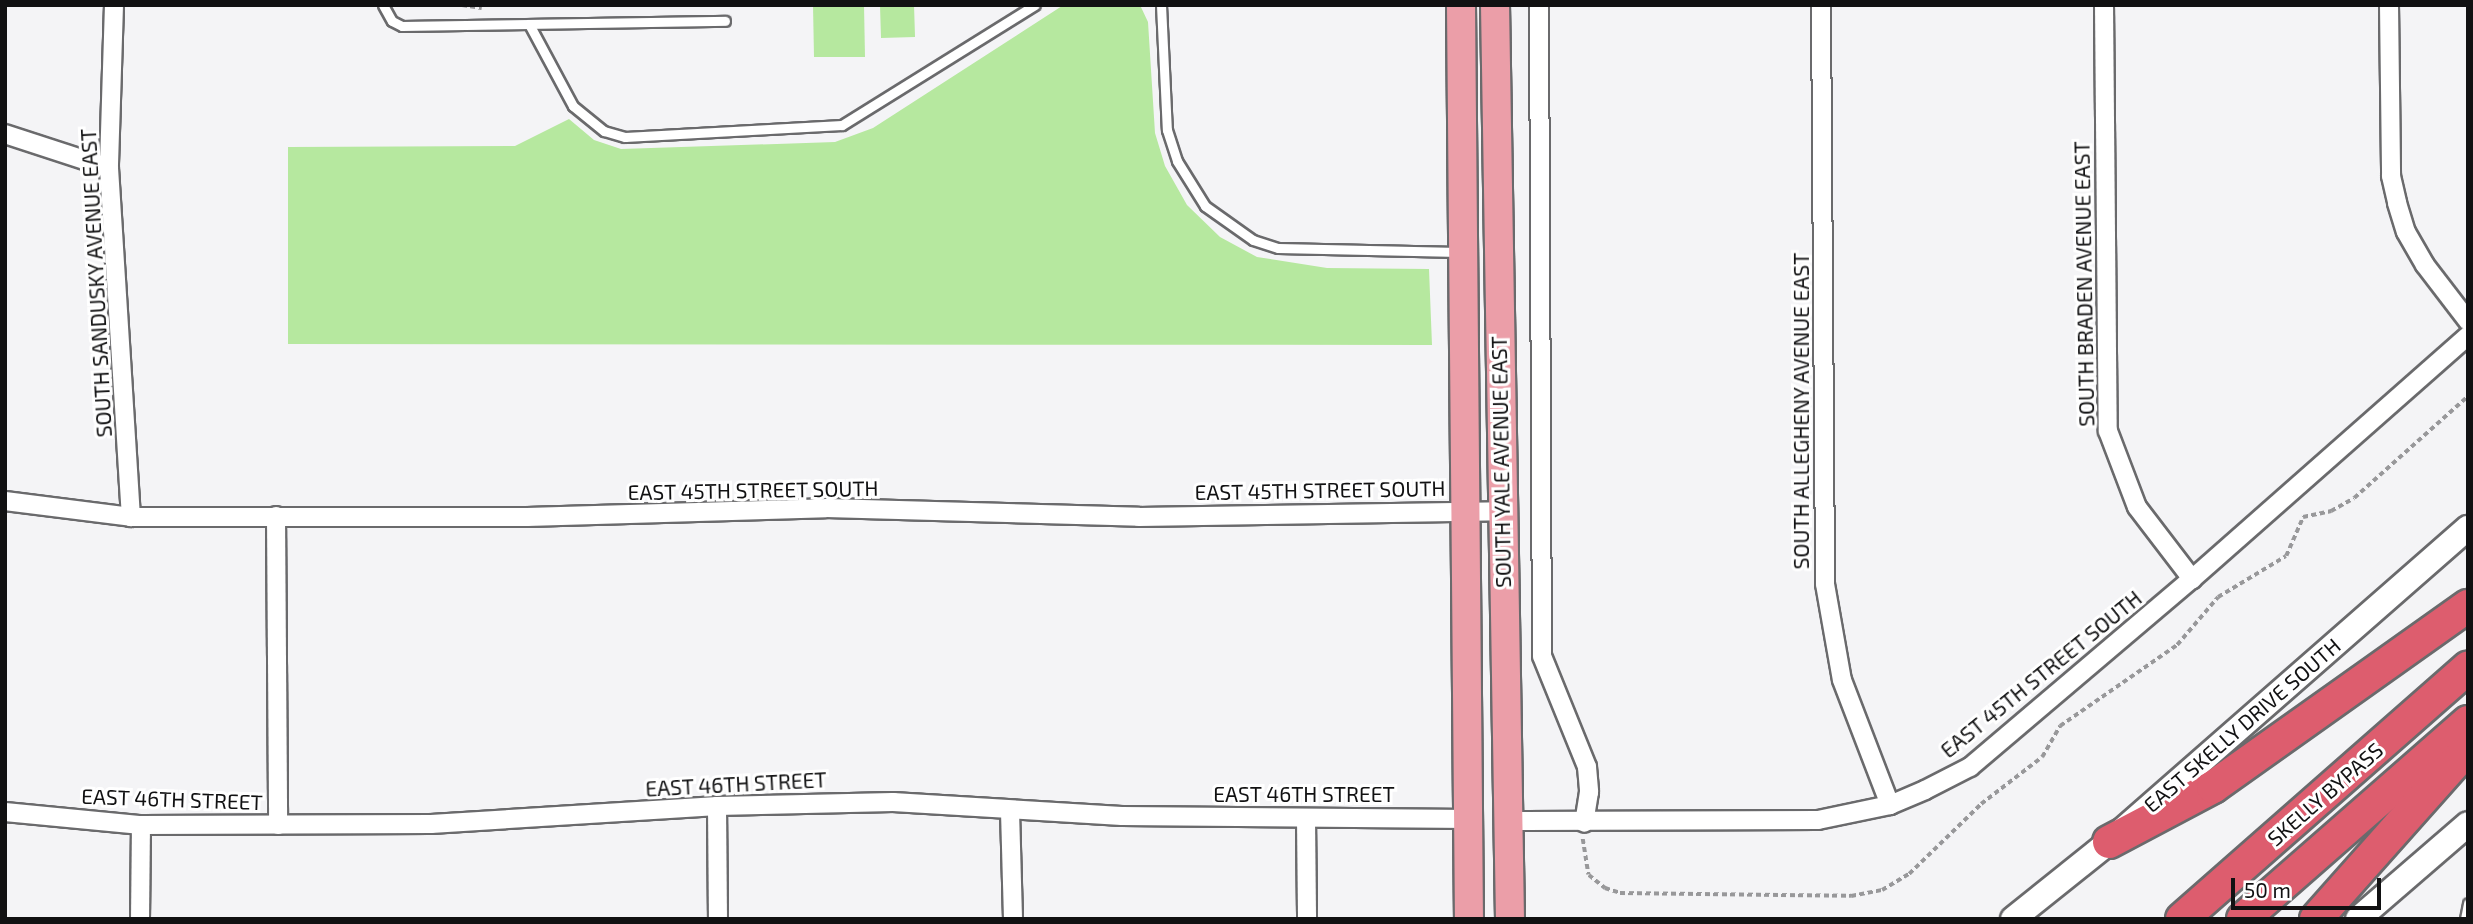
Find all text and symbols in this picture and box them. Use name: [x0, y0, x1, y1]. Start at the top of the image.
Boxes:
street label: SOUTH SANDUSKY AVENUE EAST: [75, 128, 117, 438]
street label: SOUTH BRADEN AVENUE EAST: [2069, 141, 2099, 427]
street label: SOUTH ALLEGHENY AVENUE EAST: [1788, 252, 1814, 570]
street label: SOUTH YALE AVENUE EAST: [1486, 335, 1516, 589]
street label: EAST 45TH STREET SOUTH: [627, 475, 879, 505]
street label: EAST 45TH STREET SOUTH: [1194, 475, 1446, 505]
street label: EAST 45TH STREET SOUTH: [1935, 585, 2147, 763]
street label: EAST SKELLY DRIVE SOUTH: [2138, 632, 2346, 818]
street label: SKELLY BYPASS: [2262, 737, 2388, 851]
street label: EAST 46TH STREET: [644, 767, 828, 801]
street label: EAST 46TH STREET: [1213, 781, 1395, 807]
street label: EAST 46TH STREET: [81, 783, 263, 815]
scale bar: [2235, 864, 2386, 908]
text: 50 m: [2244, 877, 2291, 902]

